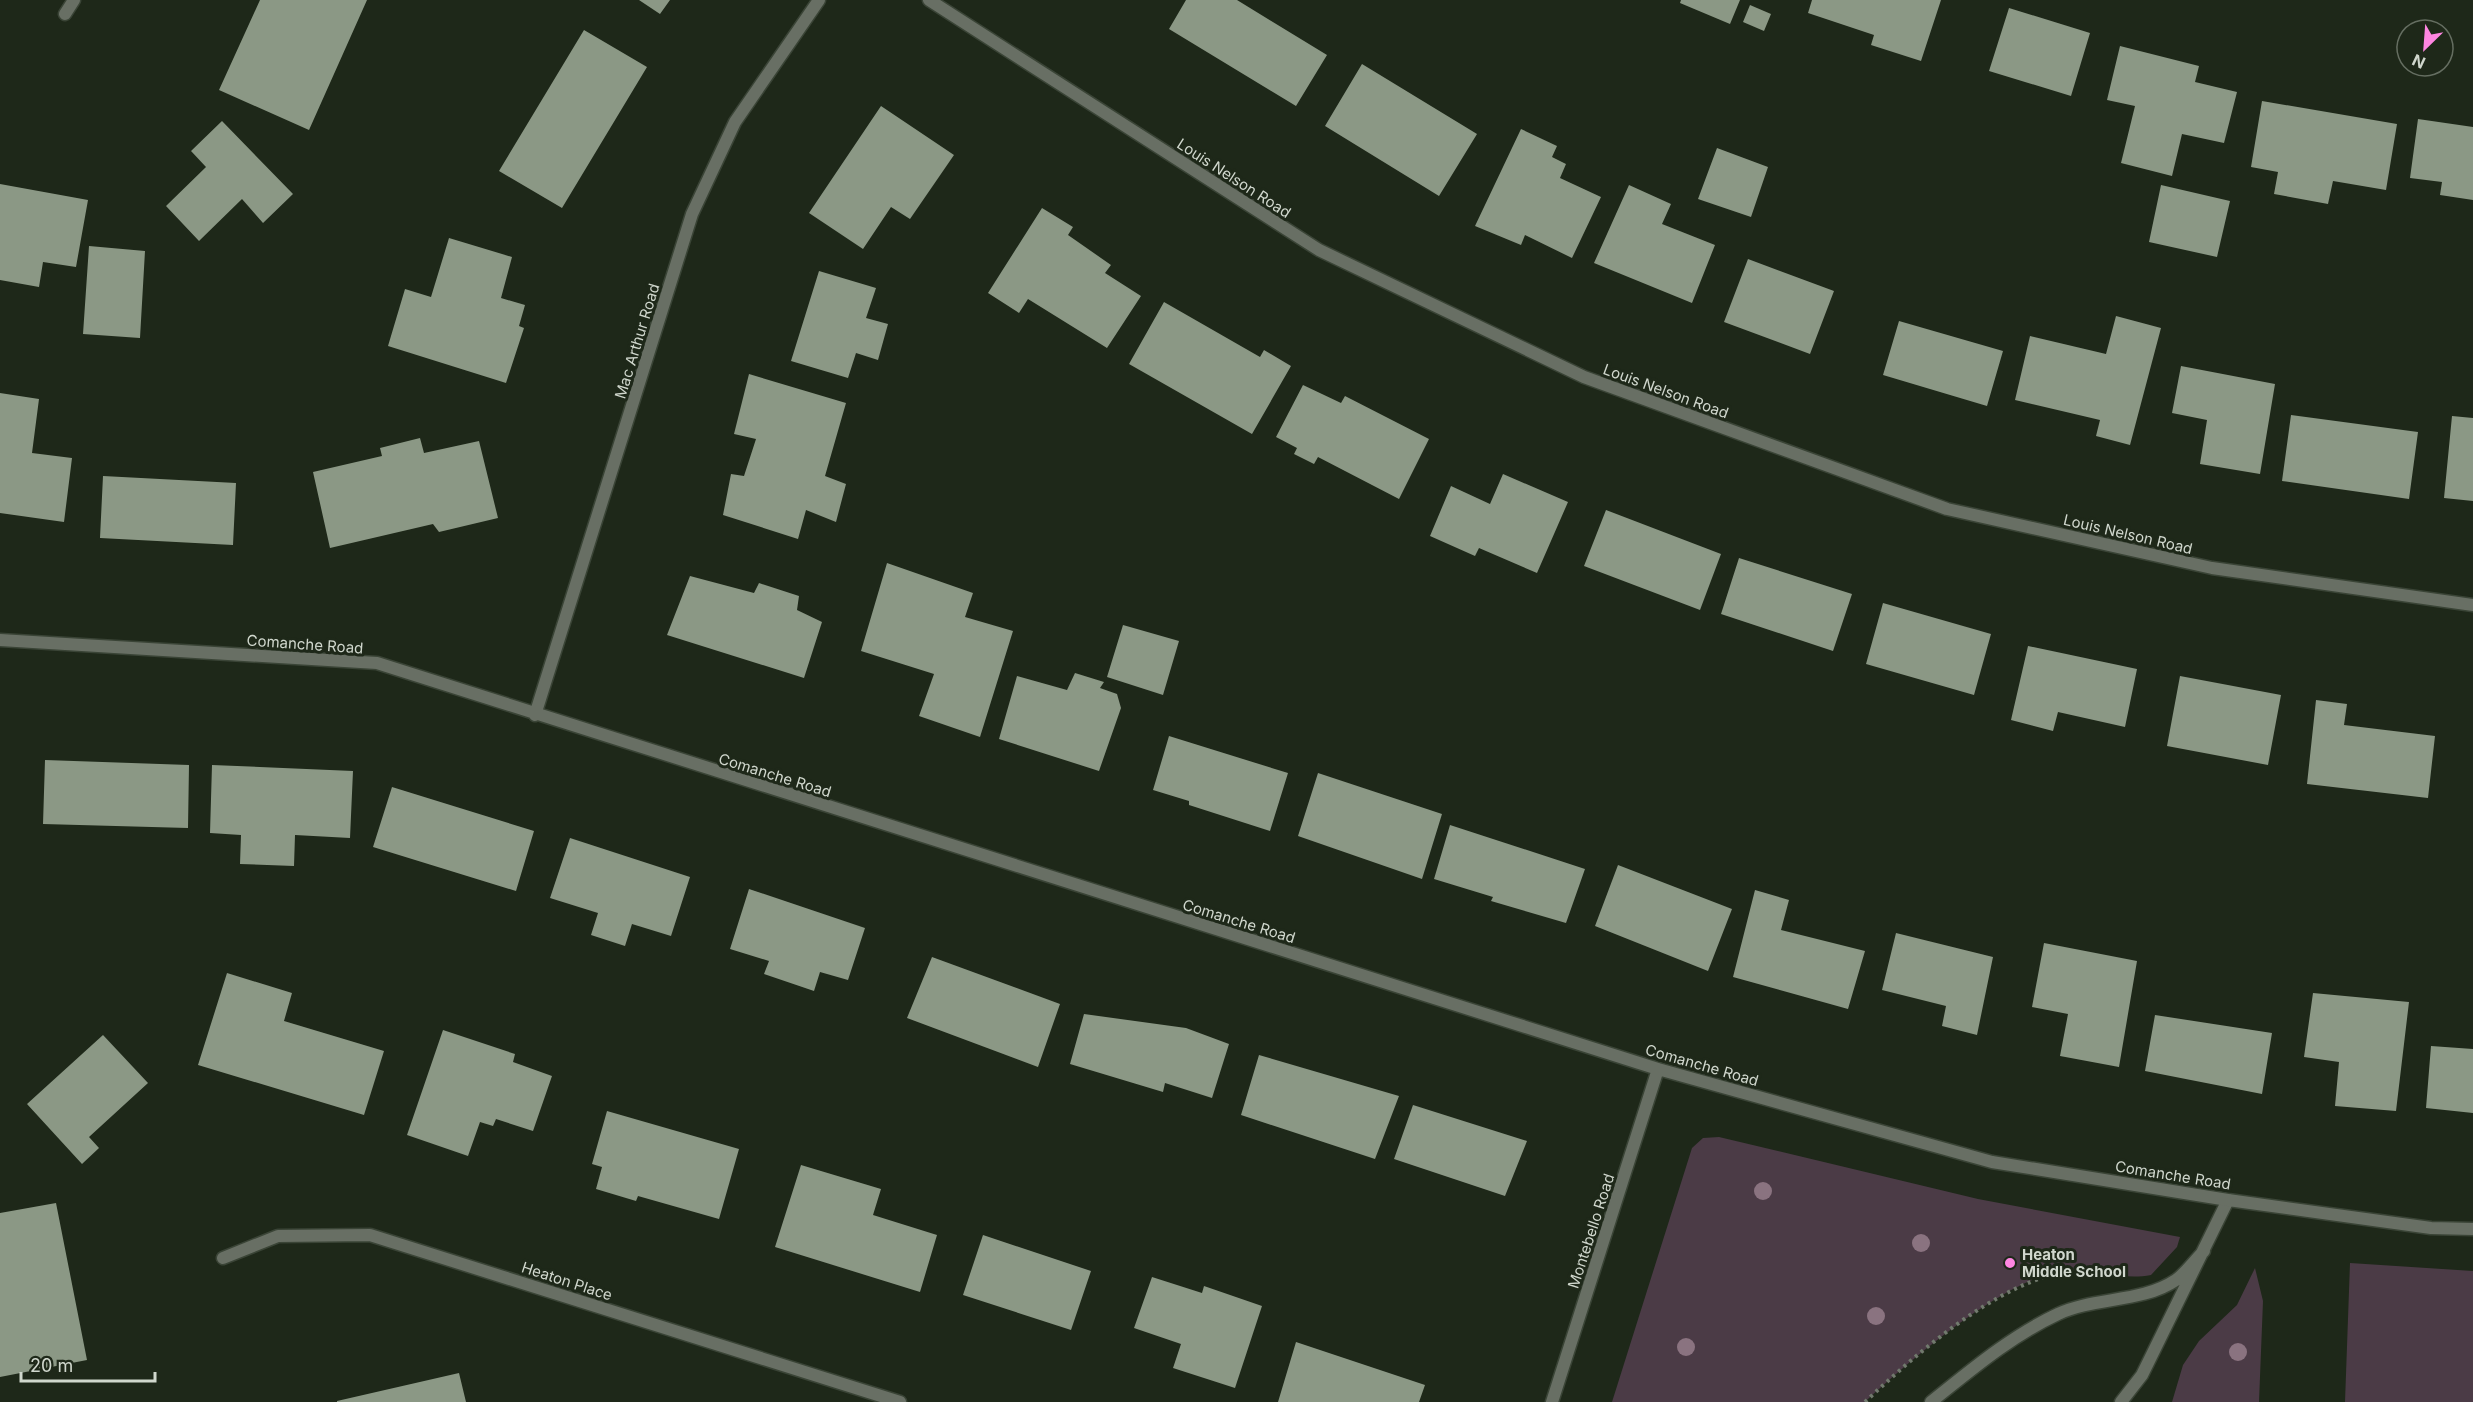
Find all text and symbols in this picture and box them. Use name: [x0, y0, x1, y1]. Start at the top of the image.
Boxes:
north arrow: [2395, 18, 2455, 78]
text: N: [2409, 50, 2428, 73]
street label: Louis Nelson Road: [1173, 134, 1295, 222]
street label: Mac Arthur Road: [610, 281, 664, 401]
street label: Louis Nelson Road: [1601, 360, 1731, 422]
street label: Louis Nelson Road: [2062, 510, 2194, 558]
street label: Comanche Road: [246, 630, 364, 658]
street label: Comanche Road: [716, 749, 834, 801]
street label: Comanche Road: [1180, 895, 1298, 947]
street label: Comanche Road: [1643, 1040, 1761, 1090]
street label: Comanche Road: [2114, 1156, 2232, 1194]
street label: Montebello Road: [1563, 1171, 1619, 1291]
place label: Heaton Middle School: [2022, 1245, 2126, 1281]
marker: Heaton Middle School: [2003, 1256, 2017, 1270]
street label: Heaton Place: [519, 1257, 615, 1305]
scale bar: [21, 1345, 154, 1383]
text: 20 m: [30, 1355, 73, 1376]

